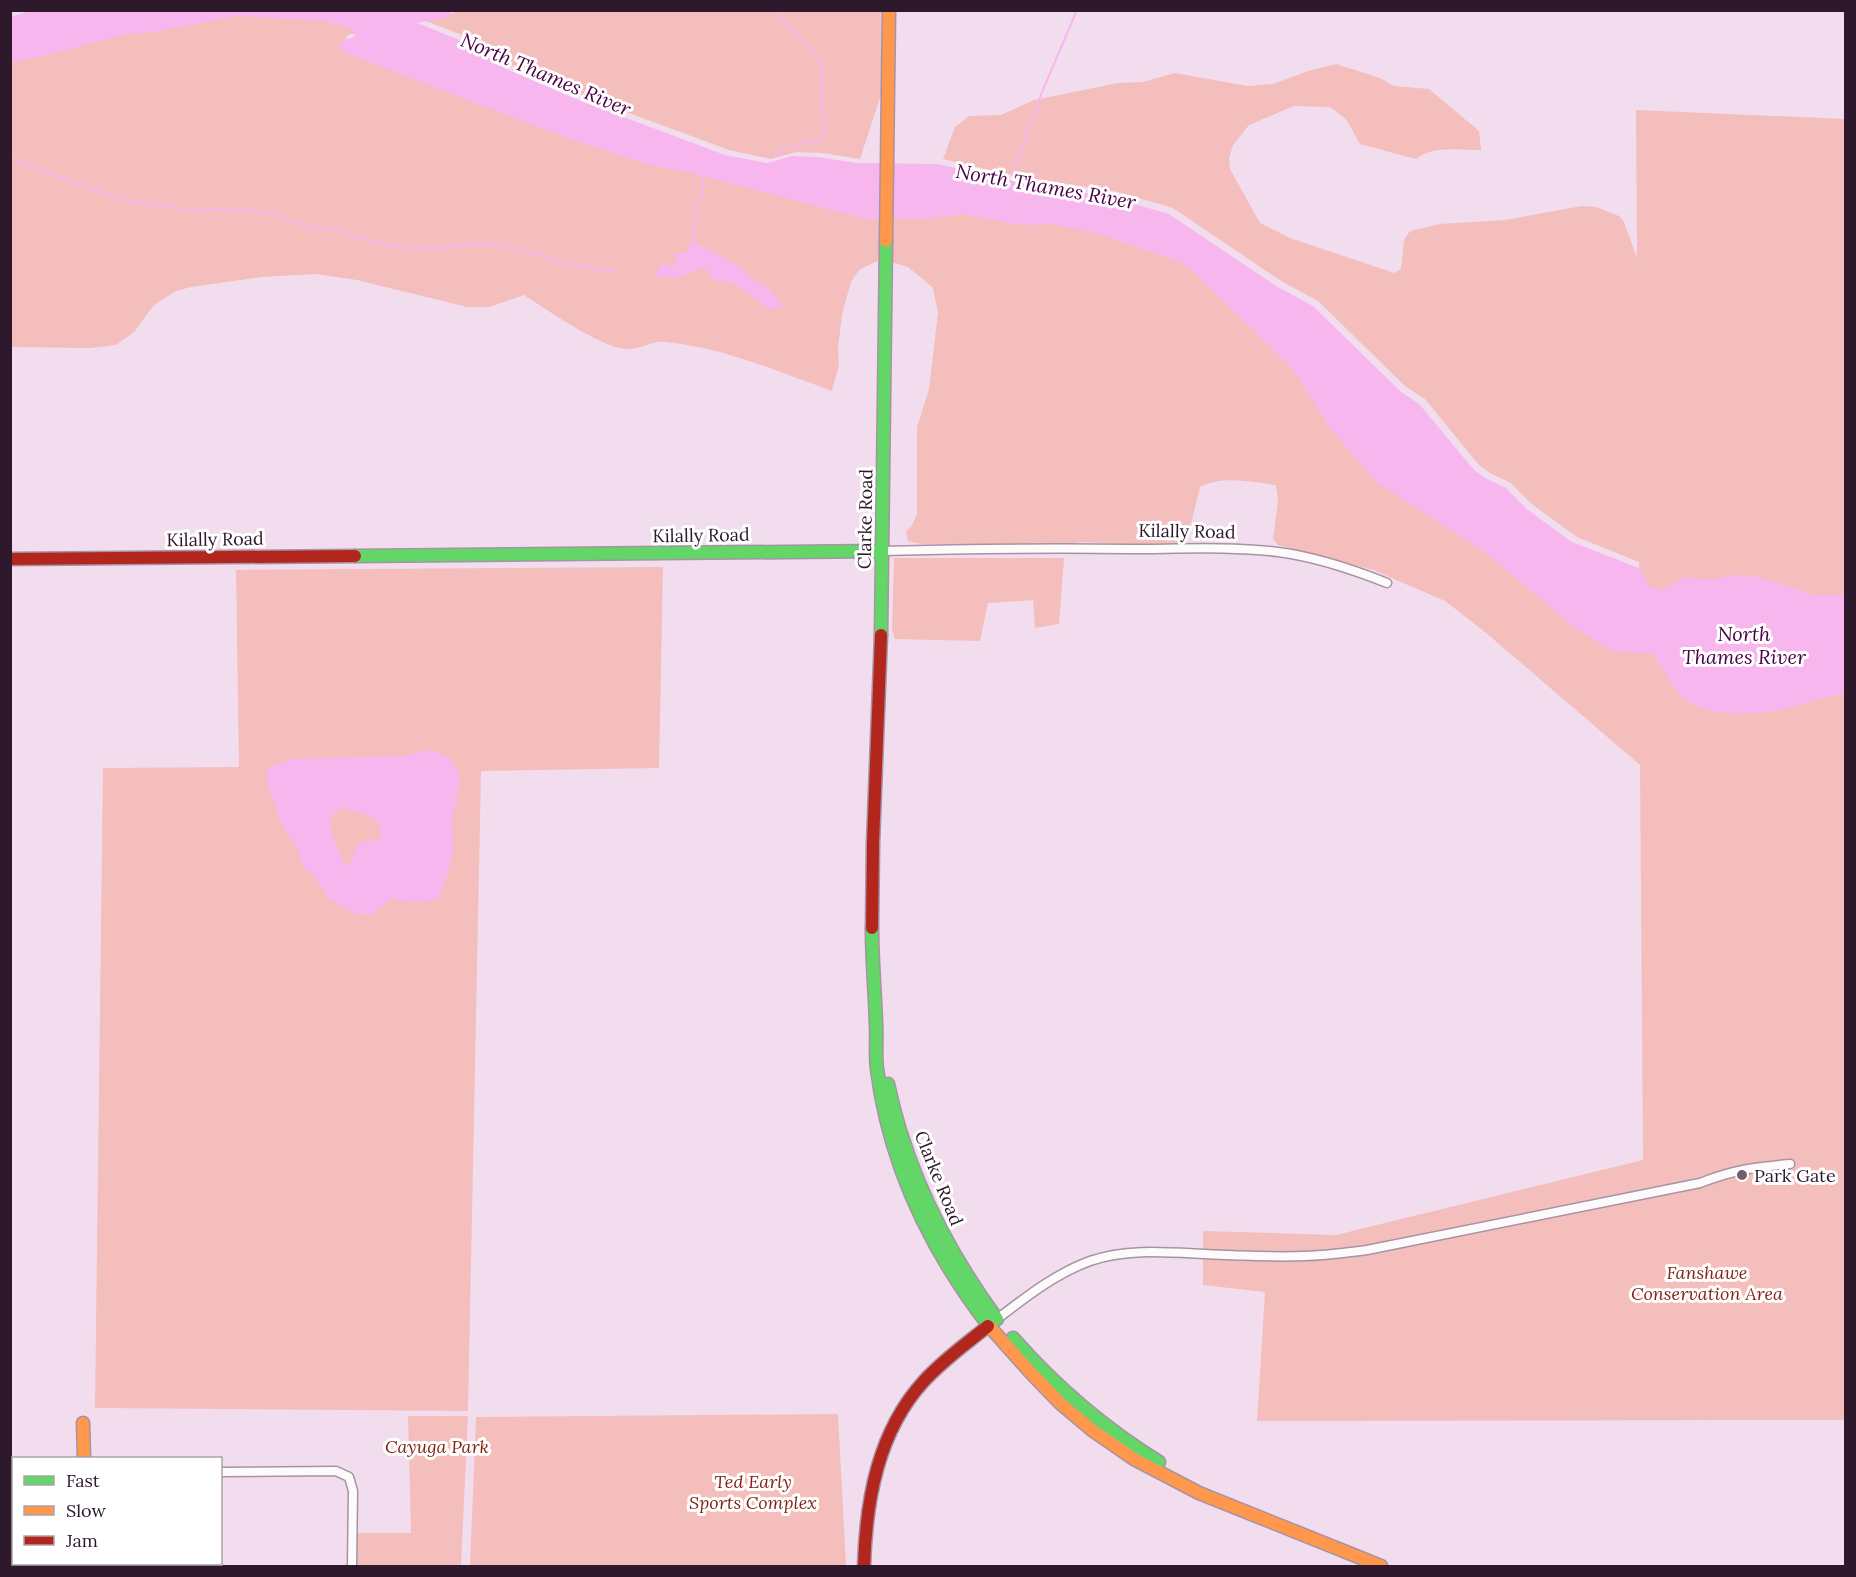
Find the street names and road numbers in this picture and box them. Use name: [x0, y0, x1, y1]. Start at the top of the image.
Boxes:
street label: Clarke Road: [853, 468, 877, 569]
street label: Kilally Road: [1138, 519, 1236, 543]
street label: Kilally Road: [652, 523, 750, 547]
street label: Kilally Road: [166, 527, 264, 551]
street label: Clarke Road: [910, 1127, 969, 1229]

